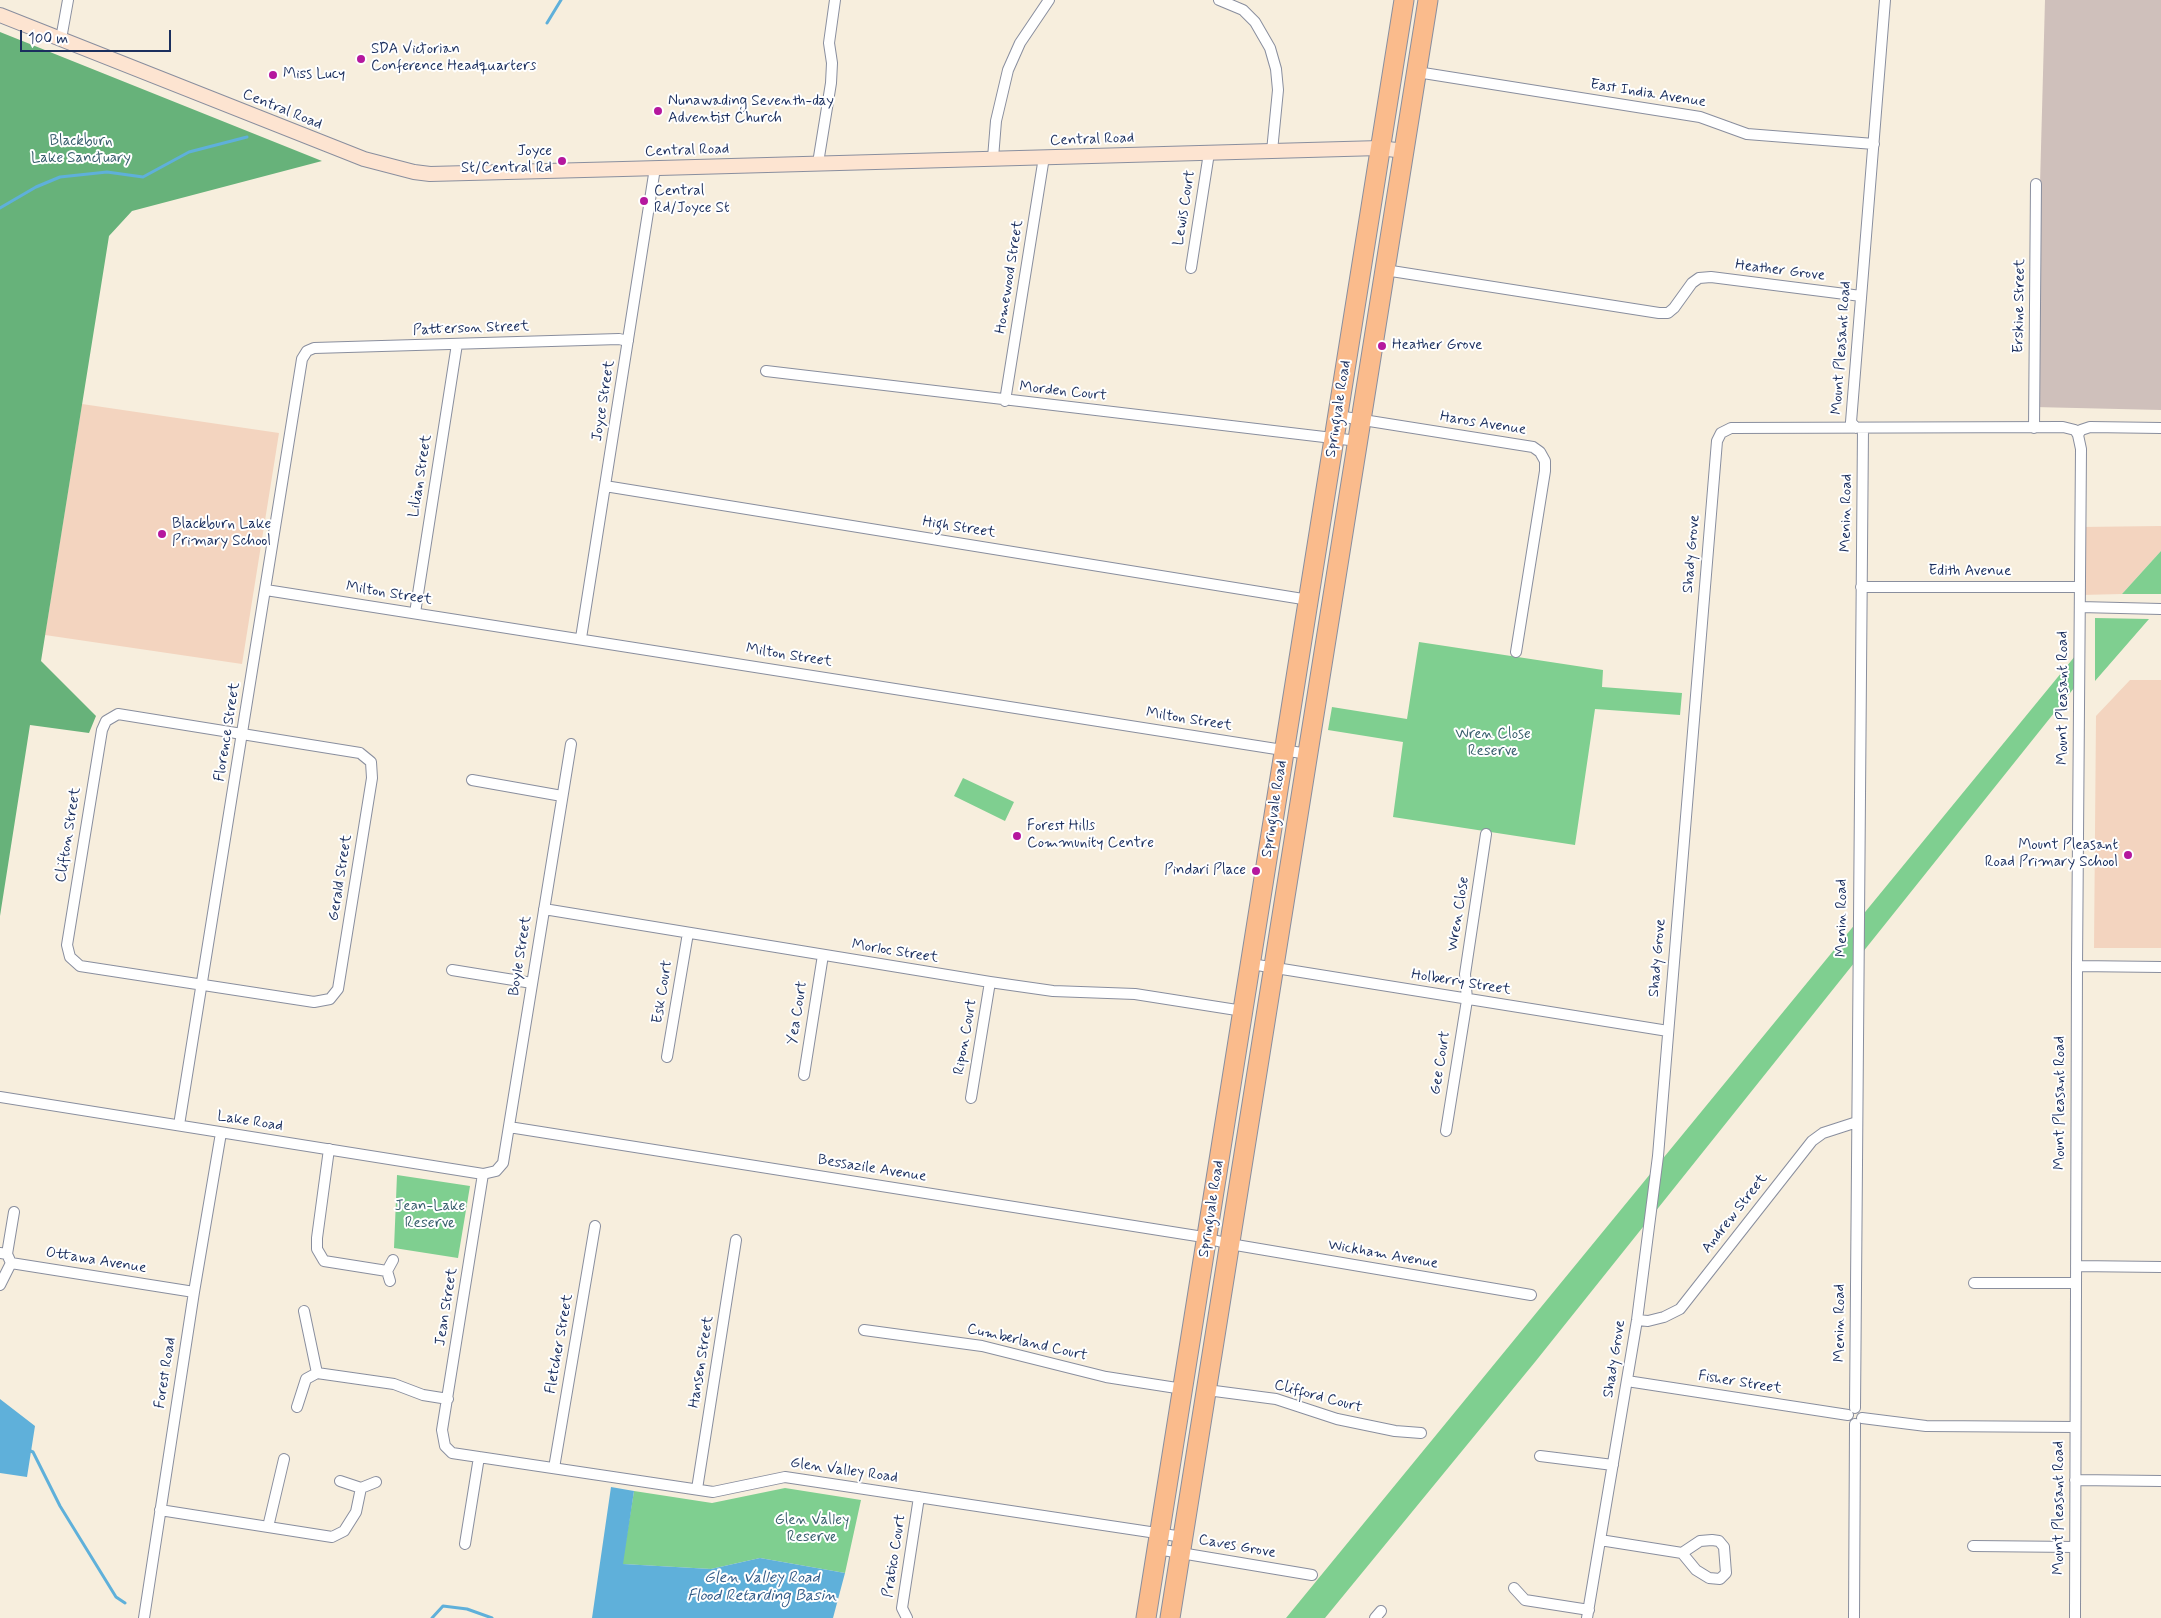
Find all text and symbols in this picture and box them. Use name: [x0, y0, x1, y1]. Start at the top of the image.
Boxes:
scale bar: [22, 20, 174, 52]
text: 100 m: [28, 29, 68, 49]
place label: SDA Victorian Conference Headquarters: [371, 41, 536, 76]
marker: SDA Victorian Conference Headquarters: [355, 53, 367, 65]
place label: Miss Lucy: [283, 66, 345, 84]
marker: Miss Lucy: [267, 69, 279, 81]
street label: East India Avenue: [1589, 76, 1707, 112]
street label: Central Road: [240, 86, 324, 134]
place label: Nunawading Seventh-day Adventist Church: [668, 93, 834, 128]
marker: Nunawading Seventh-day Adventist Church: [652, 105, 664, 117]
street label: Central Road: [1050, 130, 1134, 150]
park label: Blackburn Lake Sanctuary: [31, 133, 131, 168]
street label: Central Road: [645, 141, 729, 161]
place label: Joyce St/Central Rd: [461, 143, 552, 178]
marker: Joyce St/Central Rd: [556, 155, 568, 167]
street label: Lewis Court: [1170, 169, 1200, 247]
place label: Central Rd/Joyce St: [654, 183, 729, 218]
marker: Central Rd/Joyce St: [638, 195, 650, 207]
street label: Homewood Street: [992, 219, 1028, 335]
street label: Heather Grove: [1734, 257, 1826, 285]
street label: Erskine Street: [2010, 259, 2030, 353]
street label: Mount Pleasant Road: [1828, 281, 1856, 415]
street label: Patterson Street: [413, 318, 529, 340]
place label: Heather Grove: [1392, 337, 1482, 355]
marker: Heather Grove: [1376, 340, 1388, 352]
street label: Joyce Street: [589, 359, 619, 443]
street label: Springvale Road: [1322, 359, 1356, 459]
street label: Morden Court: [1018, 378, 1108, 406]
street label: Haros Avenue: [1439, 408, 1527, 440]
street label: Lilian Street: [406, 433, 436, 519]
street label: Menin Road: [1837, 474, 1857, 552]
street label: High Street: [921, 513, 997, 543]
street label: Shady Grove: [1680, 514, 1704, 594]
place label: Blackburn Lake Primary School: [172, 516, 271, 551]
marker: Blackburn Lake Primary School: [156, 528, 168, 540]
street label: Edith Avenue: [1929, 563, 2011, 581]
street label: Milton Street: [345, 578, 433, 610]
street label: Mount Pleasant Road: [2055, 631, 2073, 765]
street label: Milton Street: [745, 640, 833, 672]
street label: Florence Street: [211, 681, 245, 783]
street label: Milton Street: [1145, 704, 1233, 736]
park label: Wren Close Reserve: [1455, 726, 1531, 761]
street label: Springvale Road: [1258, 759, 1292, 859]
street label: Clifton Street: [53, 786, 85, 884]
place label: Forest Hills Community Centre: [1027, 818, 1154, 853]
marker: Forest Hills Community Centre: [1011, 830, 1023, 842]
street label: Gerald Street: [325, 834, 357, 922]
place label: Mount Pleasant Road Primary School: [1985, 837, 2118, 872]
marker: Mount Pleasant Road Primary School: [2122, 849, 2134, 861]
place label: Pindari Place: [1164, 862, 1246, 880]
marker: Pindari Place: [1250, 865, 1262, 877]
street label: Wren Close: [1444, 875, 1474, 953]
street label: Menin Road: [1834, 879, 1852, 957]
street label: Boyle Street: [506, 915, 536, 997]
street label: Shady Grove: [1646, 918, 1670, 998]
street label: Morloc Street: [850, 936, 940, 968]
street label: Esk Court: [649, 959, 677, 1025]
street label: Holberry Street: [1410, 966, 1512, 1000]
street label: Yea Court: [784, 980, 812, 1046]
street label: Ripon Court: [950, 998, 982, 1076]
street label: Gee Court: [1427, 1030, 1455, 1096]
street label: Mount Pleasant Road: [2052, 1036, 2070, 1170]
street label: Lake Road: [216, 1108, 284, 1136]
street label: Bessazile Avenue: [816, 1152, 928, 1186]
street label: Springvale Road: [1195, 1159, 1229, 1259]
street label: Andrew Street: [1698, 1171, 1772, 1257]
park label: Jean-Lake Reserve: [395, 1198, 465, 1233]
street label: Wickham Avenue: [1327, 1236, 1439, 1274]
street label: Ottawa Avenue: [44, 1244, 148, 1278]
street label: Jean Street: [432, 1267, 462, 1347]
street label: Menin Road: [1832, 1284, 1850, 1362]
street label: Fletcher Street: [542, 1293, 578, 1395]
street label: Hansen Street: [686, 1315, 718, 1409]
street label: Shady Grove: [1600, 1319, 1630, 1399]
street label: Cumberland Court: [965, 1320, 1089, 1366]
street label: Forest Road: [151, 1336, 181, 1410]
street label: Fisher Street: [1697, 1368, 1783, 1398]
street label: Clifford Court: [1272, 1377, 1364, 1417]
street label: Mount Pleasant Road: [2051, 1441, 2069, 1575]
street label: Glen Valley Road: [789, 1455, 899, 1487]
park label: Glen Valley Reserve: [775, 1512, 849, 1547]
street label: Pratico Court: [880, 1513, 910, 1599]
street label: Caves Grove: [1197, 1531, 1277, 1563]
water label: Glen Valley Road Flood Retarding Basin: [687, 1569, 837, 1607]

